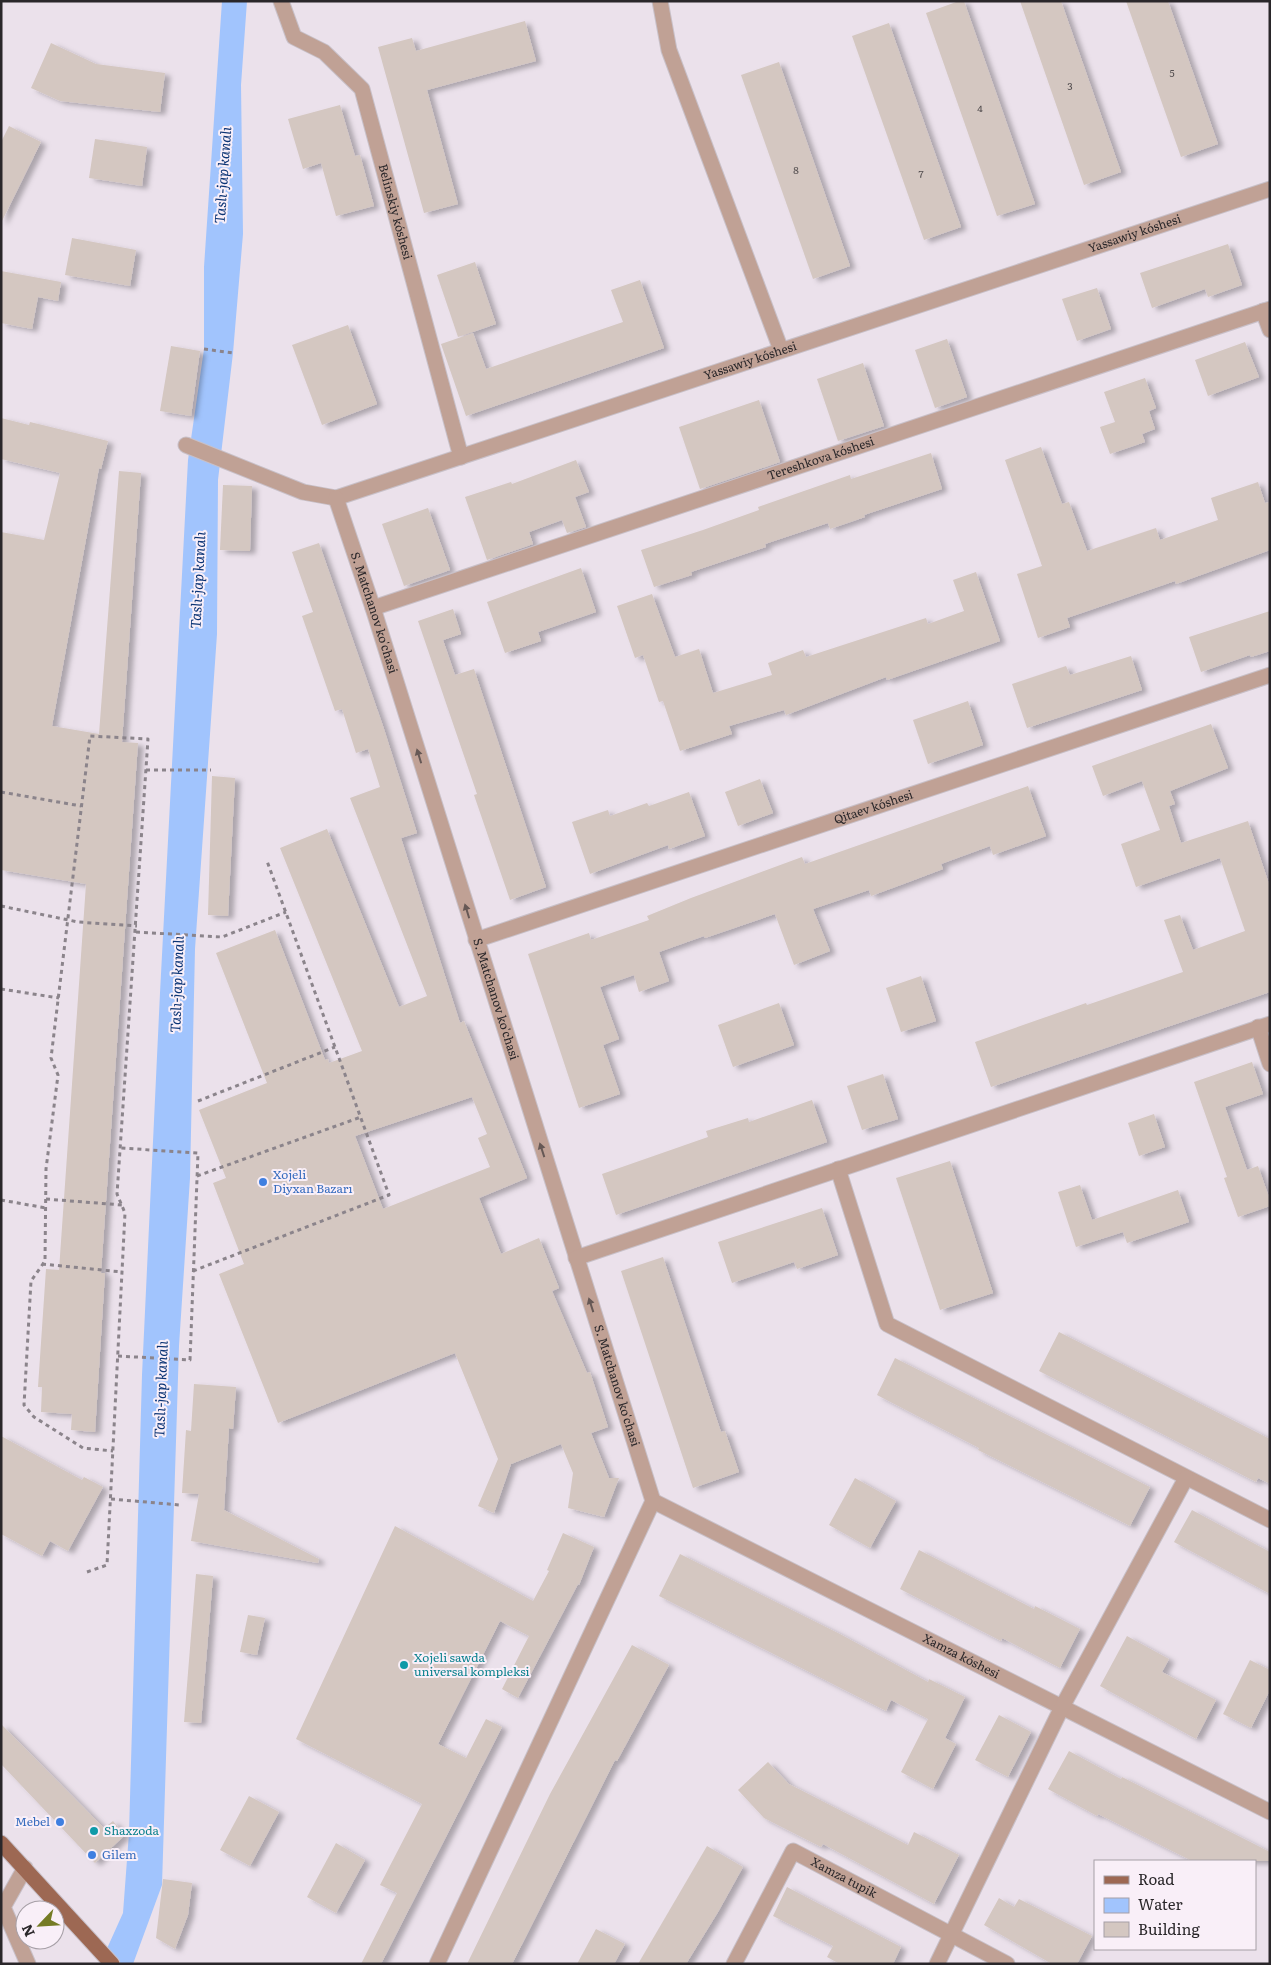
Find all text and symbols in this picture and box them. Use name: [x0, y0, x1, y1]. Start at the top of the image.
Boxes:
house number: 5: [1169, 65, 1175, 80]
house number: 3: [1067, 78, 1073, 93]
house number: 4: [977, 100, 983, 115]
water label: Taslı-jap kanalı: [209, 125, 235, 224]
street label: Belinskiy kóshesi: [375, 162, 417, 261]
house number: 8: [793, 162, 799, 177]
house number: 7: [918, 166, 924, 181]
street label: Yassawiy kóshesi: [1086, 209, 1183, 257]
street label: Yassawiy kóshesi: [701, 336, 799, 384]
street label: Tereshkova kóshesi: [765, 432, 876, 484]
water label: Taslı-jap kanalı: [184, 530, 210, 629]
street label: S. Matchanov ko'chasi: [347, 549, 403, 676]
one-way arrow: [415, 748, 423, 763]
street label: Qitaev kóshesi: [831, 785, 915, 828]
one-way arrow: [462, 904, 470, 919]
water label: Taslı-jap kanalı: [164, 934, 188, 1033]
street label: S. Matchanov ko'chasi: [469, 936, 524, 1062]
one-way arrow: [538, 1142, 545, 1157]
place label: Xojeli Diyxan Bazarı: [273, 1165, 352, 1197]
marker: Xojeli Diyxan Bazarı: [257, 1176, 269, 1188]
one-way arrow: [587, 1297, 594, 1312]
street label: S. Matchanov ko'chasi: [590, 1322, 645, 1448]
water label: Taslı-jap kanalı: [148, 1339, 172, 1438]
street label: Xamza kóshesi: [920, 1628, 1003, 1682]
place label: Xojeli sawda universal kompleksi: [414, 1648, 530, 1680]
marker: Xojeli sawda universal kompleksi: [398, 1659, 410, 1671]
place label: Mebel: [15, 1812, 50, 1830]
marker: Mebel: [54, 1816, 66, 1828]
place label: Shaxzoda: [104, 1821, 160, 1839]
marker: Shaxzoda: [88, 1825, 100, 1837]
place label: Gilem: [102, 1845, 137, 1863]
marker: Gilem: [86, 1849, 98, 1861]
street label: Xamza tupik: [808, 1852, 881, 1902]
legend: [1094, 1860, 1256, 1950]
text: Road: [1138, 1867, 1174, 1890]
text: Water: [1138, 1892, 1183, 1915]
north arrow: [15, 1900, 65, 1950]
text: Building: [1138, 1917, 1200, 1940]
text: N: [16, 1921, 39, 1940]

